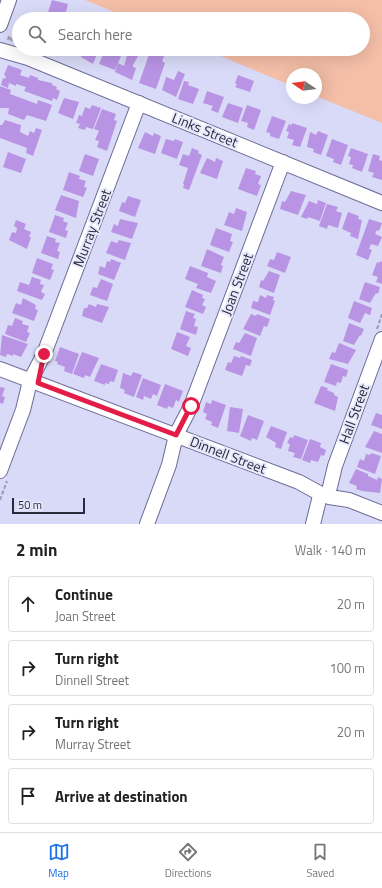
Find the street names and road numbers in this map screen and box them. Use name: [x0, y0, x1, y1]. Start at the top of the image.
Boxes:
street label: Links Street: [169, 107, 241, 152]
street label: Murray Street: [67, 186, 116, 270]
street label: Joan Street: [215, 250, 258, 318]
street label: Hall Street: [333, 381, 374, 447]
street label: Dinnell Street: [187, 430, 269, 479]

